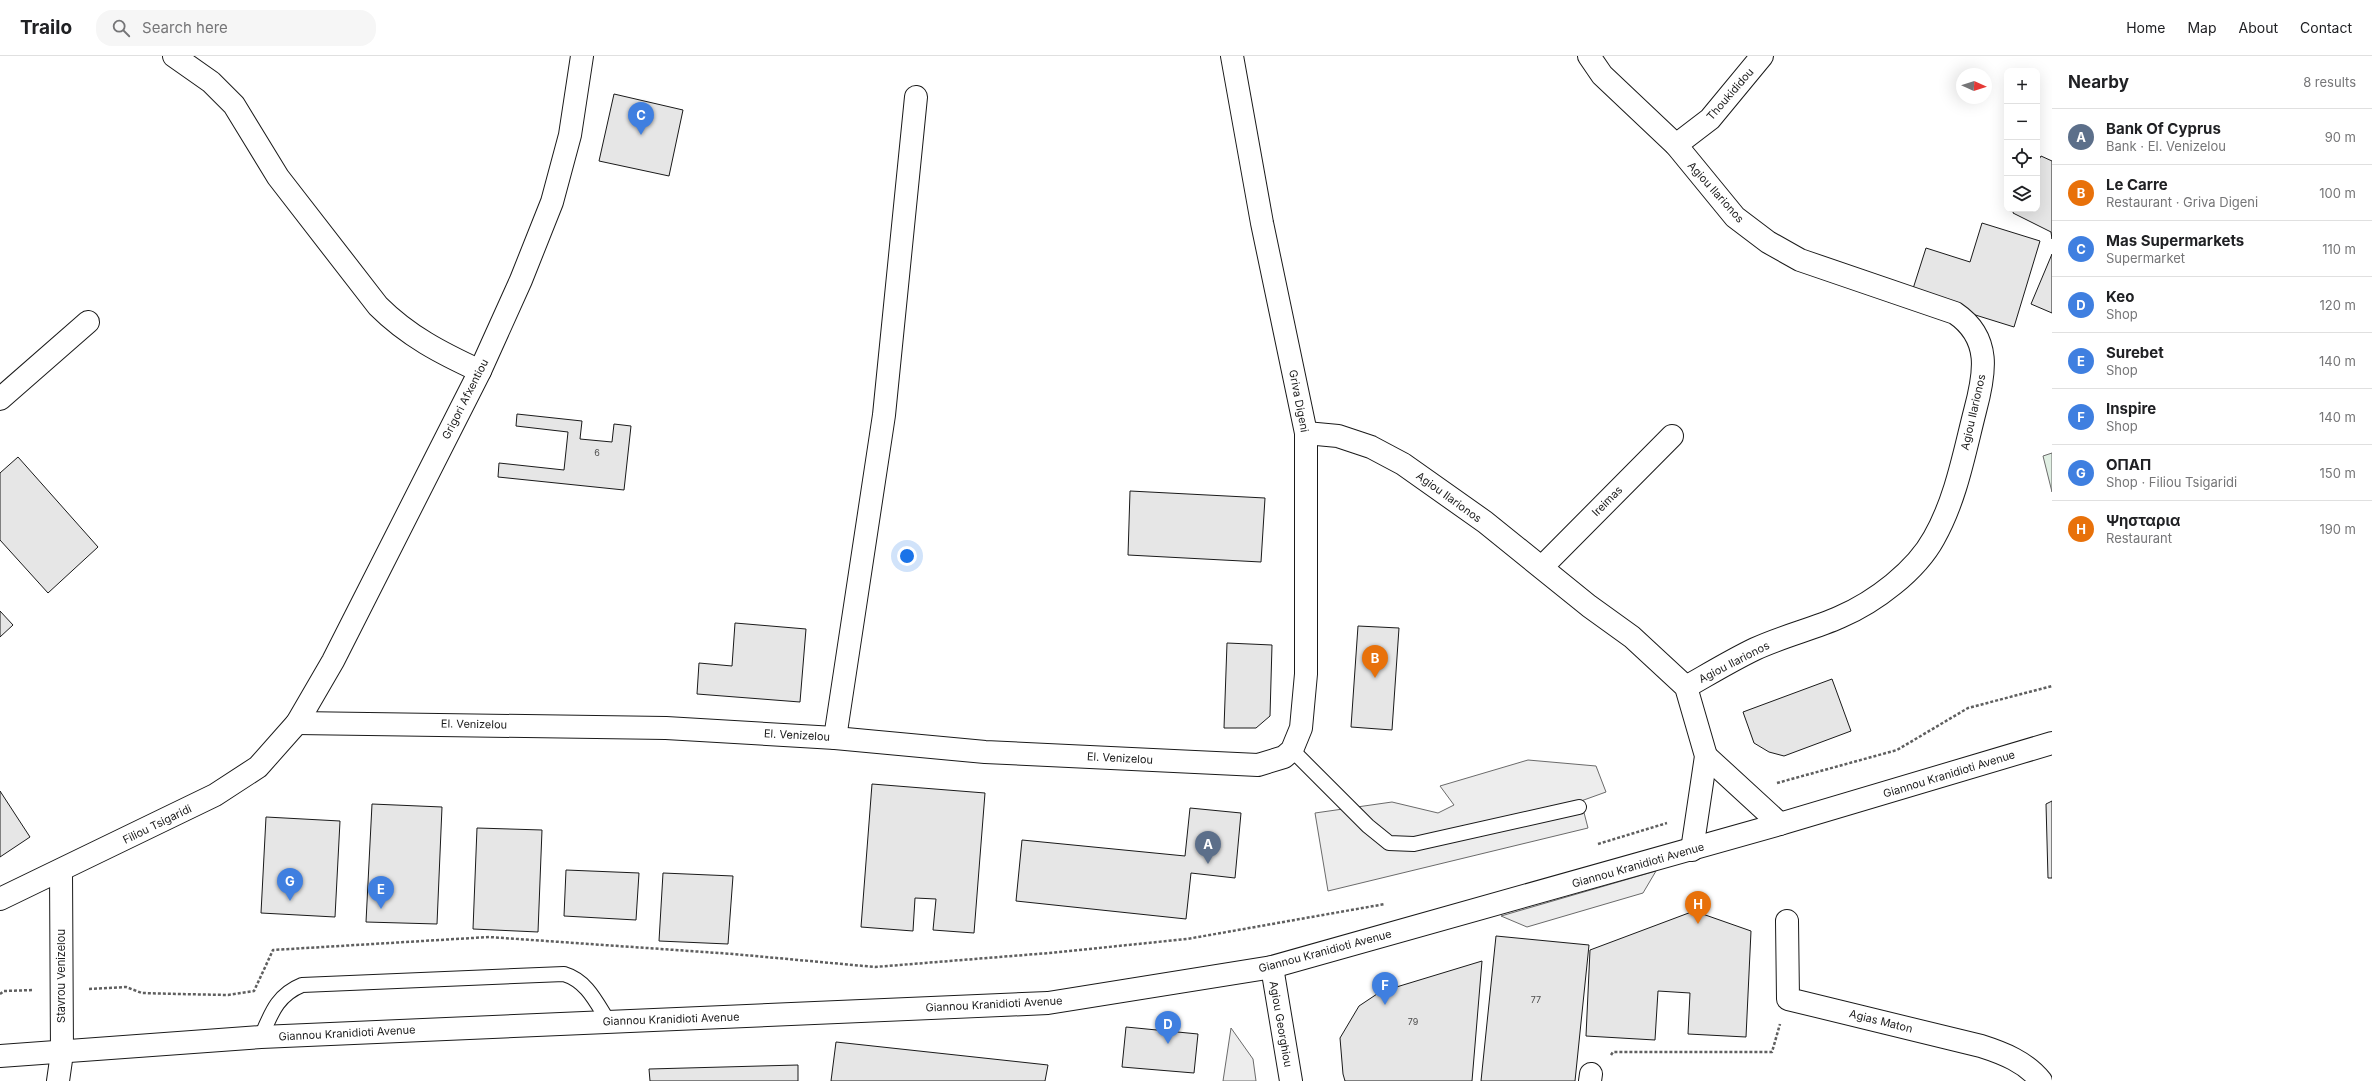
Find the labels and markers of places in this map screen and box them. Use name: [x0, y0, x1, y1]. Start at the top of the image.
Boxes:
pin: C: [628, 102, 654, 135]
pin: B: [1362, 645, 1388, 678]
pin: A: [1195, 831, 1221, 864]
pin: G: [277, 868, 303, 901]
pin: E: [368, 876, 394, 909]
pin: H: [1685, 891, 1711, 924]
pin: F: [1372, 972, 1398, 1005]
pin: D: [1155, 1011, 1181, 1044]

